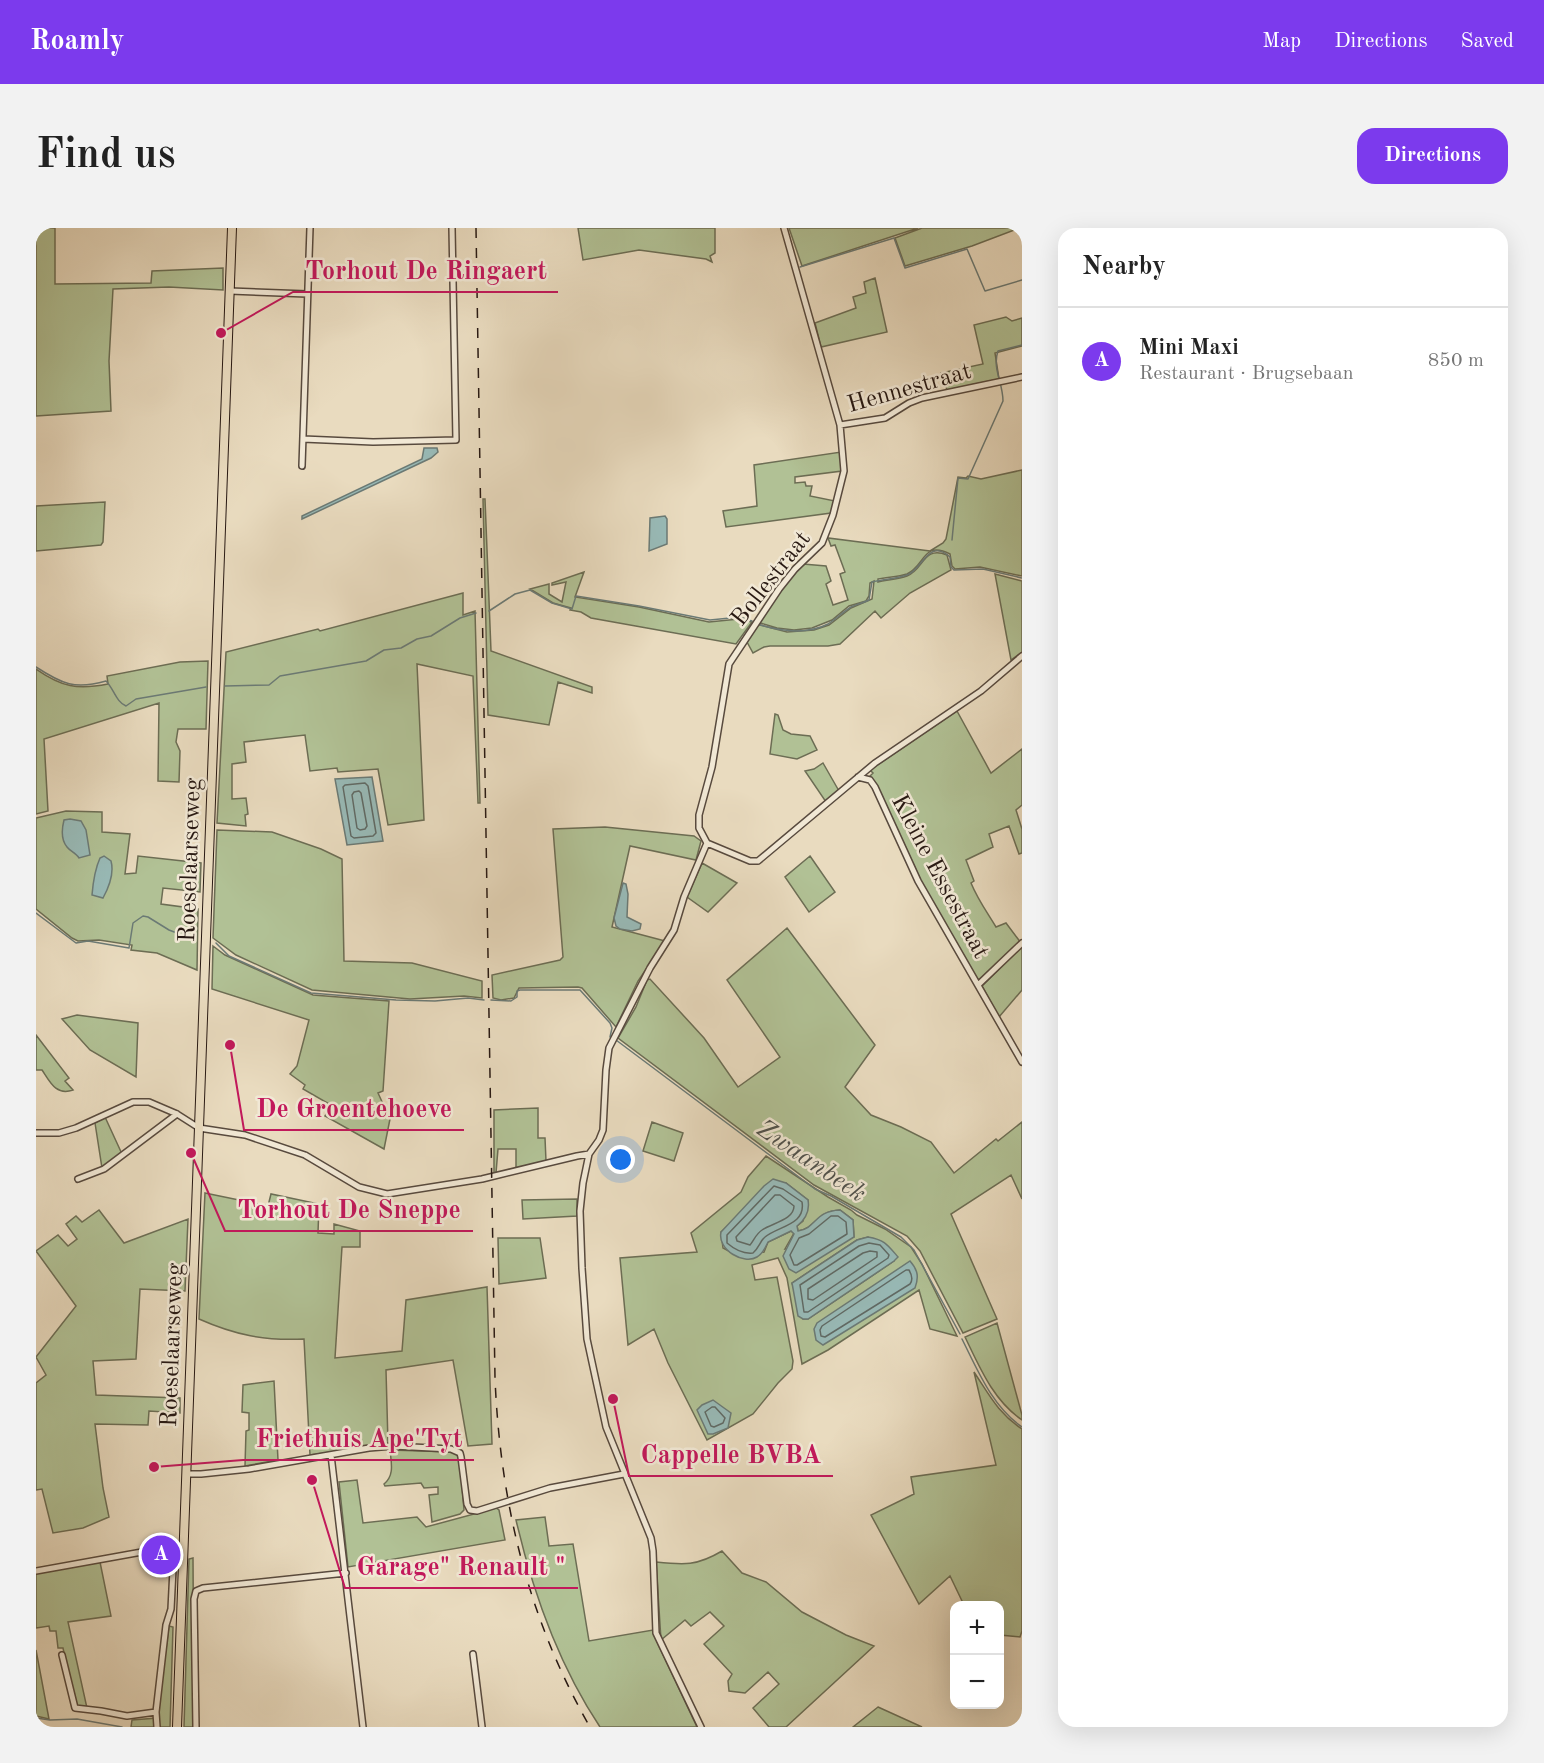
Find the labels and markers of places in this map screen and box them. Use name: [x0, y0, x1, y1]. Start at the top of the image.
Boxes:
callout: Torhout De Ringaert: [293, 248, 558, 292]
callout: De Groentehoeve: [244, 1086, 464, 1130]
callout: Torhout De Sneppe: [225, 1187, 473, 1231]
callout: Friethuis Ape'Tyt: [243, 1416, 474, 1460]
callout: Cappelle BVBA: [629, 1432, 833, 1476]
pin: A: [142, 1532, 180, 1578]
callout: Garage" Renault ": [345, 1544, 578, 1588]

